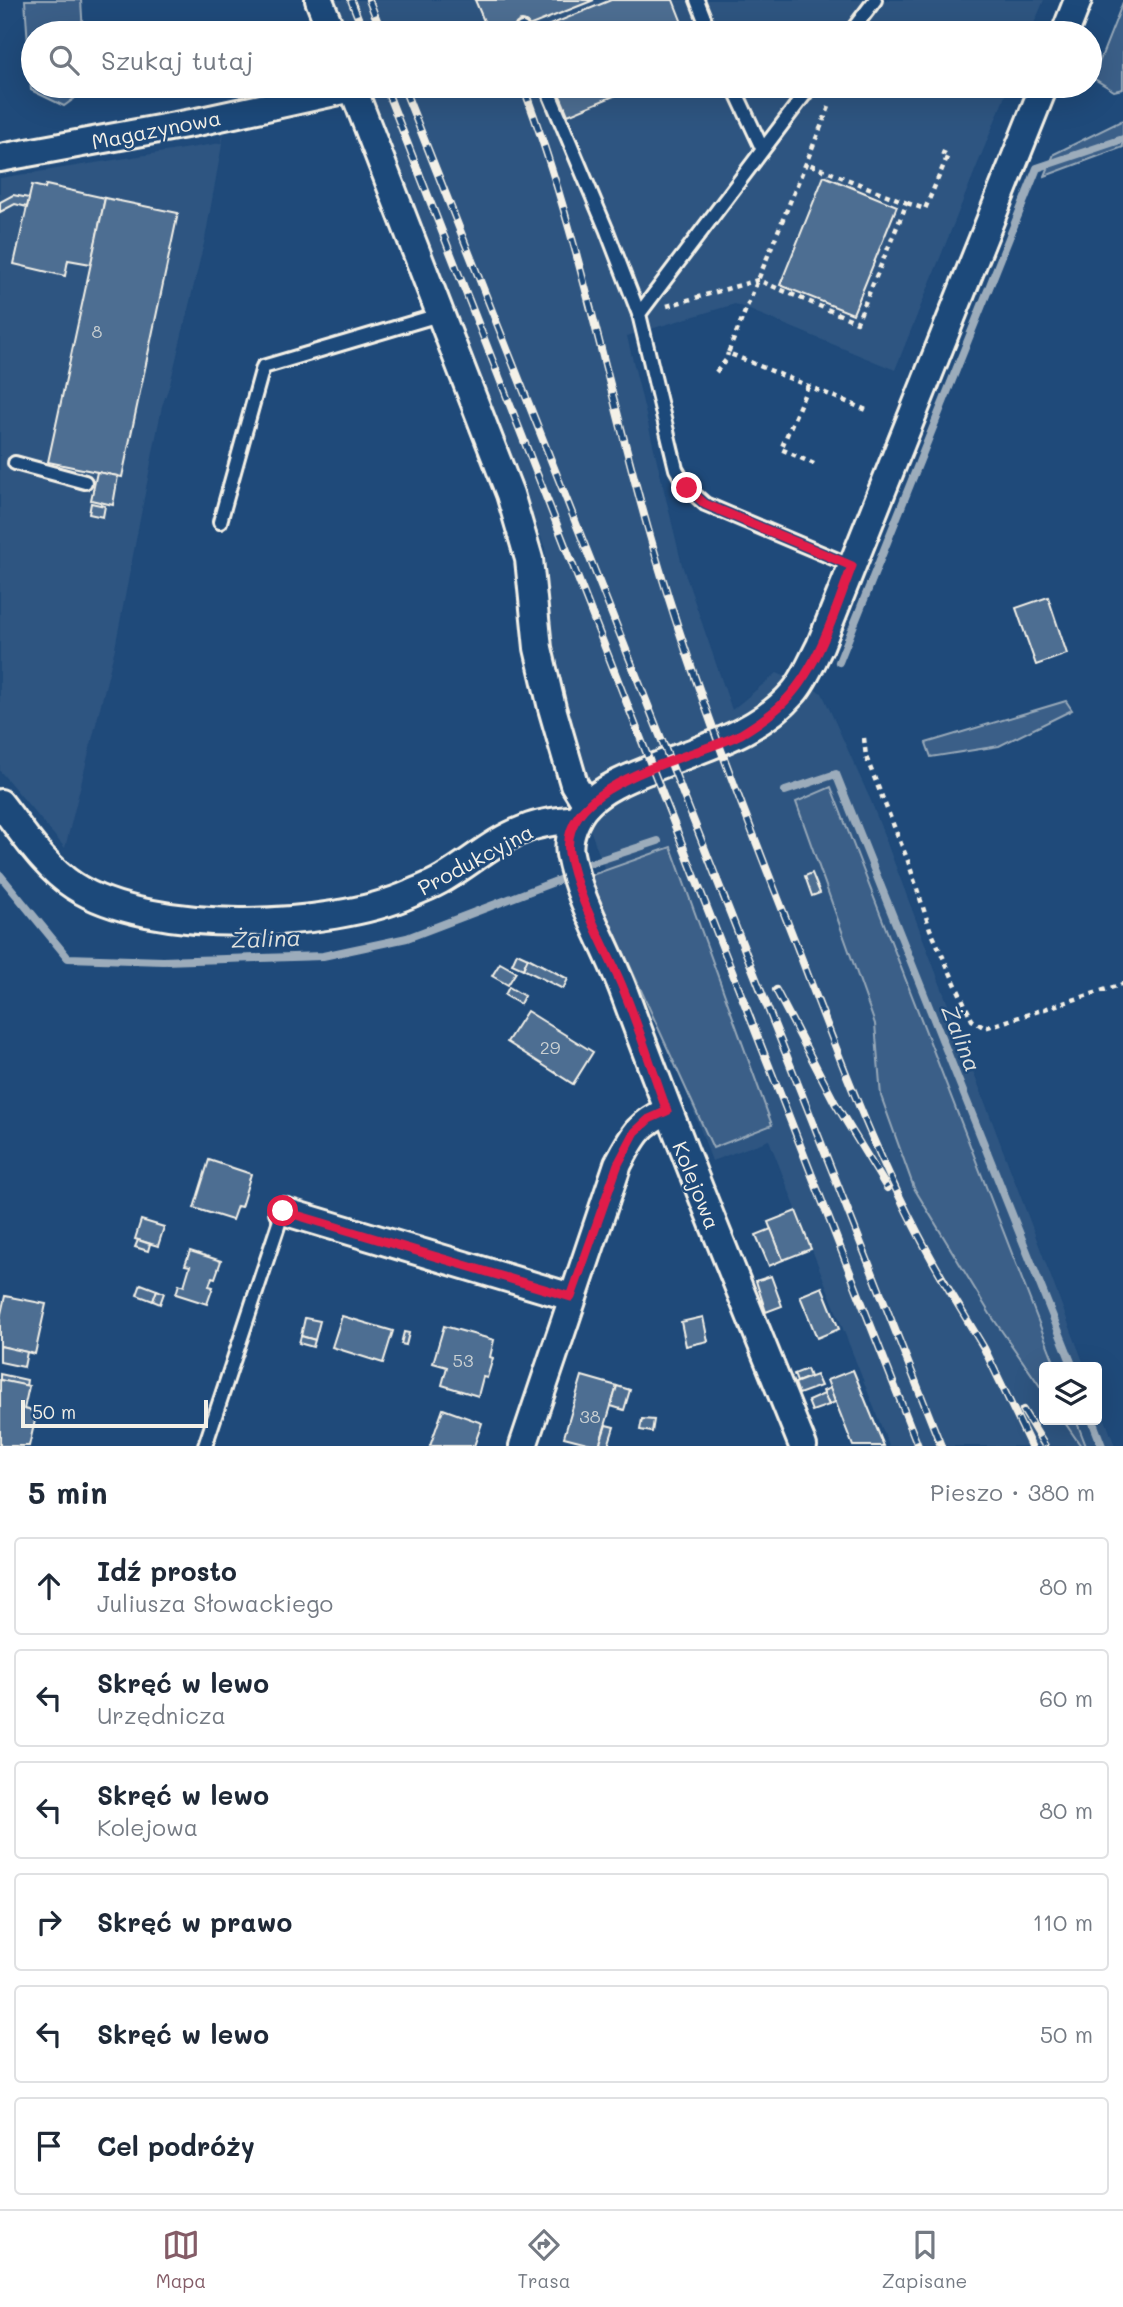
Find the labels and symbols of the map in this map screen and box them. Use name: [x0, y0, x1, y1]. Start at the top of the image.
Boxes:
street label: Magazynowa: [89, 103, 223, 155]
house number: 8: [92, 319, 103, 343]
route end: [671, 472, 702, 503]
street label: Produkcyjna: [413, 817, 537, 901]
water label: Żalina: [231, 922, 301, 954]
water label: Żalina: [935, 1000, 989, 1076]
house number: 29: [540, 1035, 561, 1059]
street label: Kolejowa: [667, 1137, 727, 1233]
route start: [267, 1195, 298, 1226]
house number: 53: [452, 1348, 474, 1372]
scale bar: [21, 1397, 208, 1429]
house number: 38: [579, 1404, 601, 1428]

